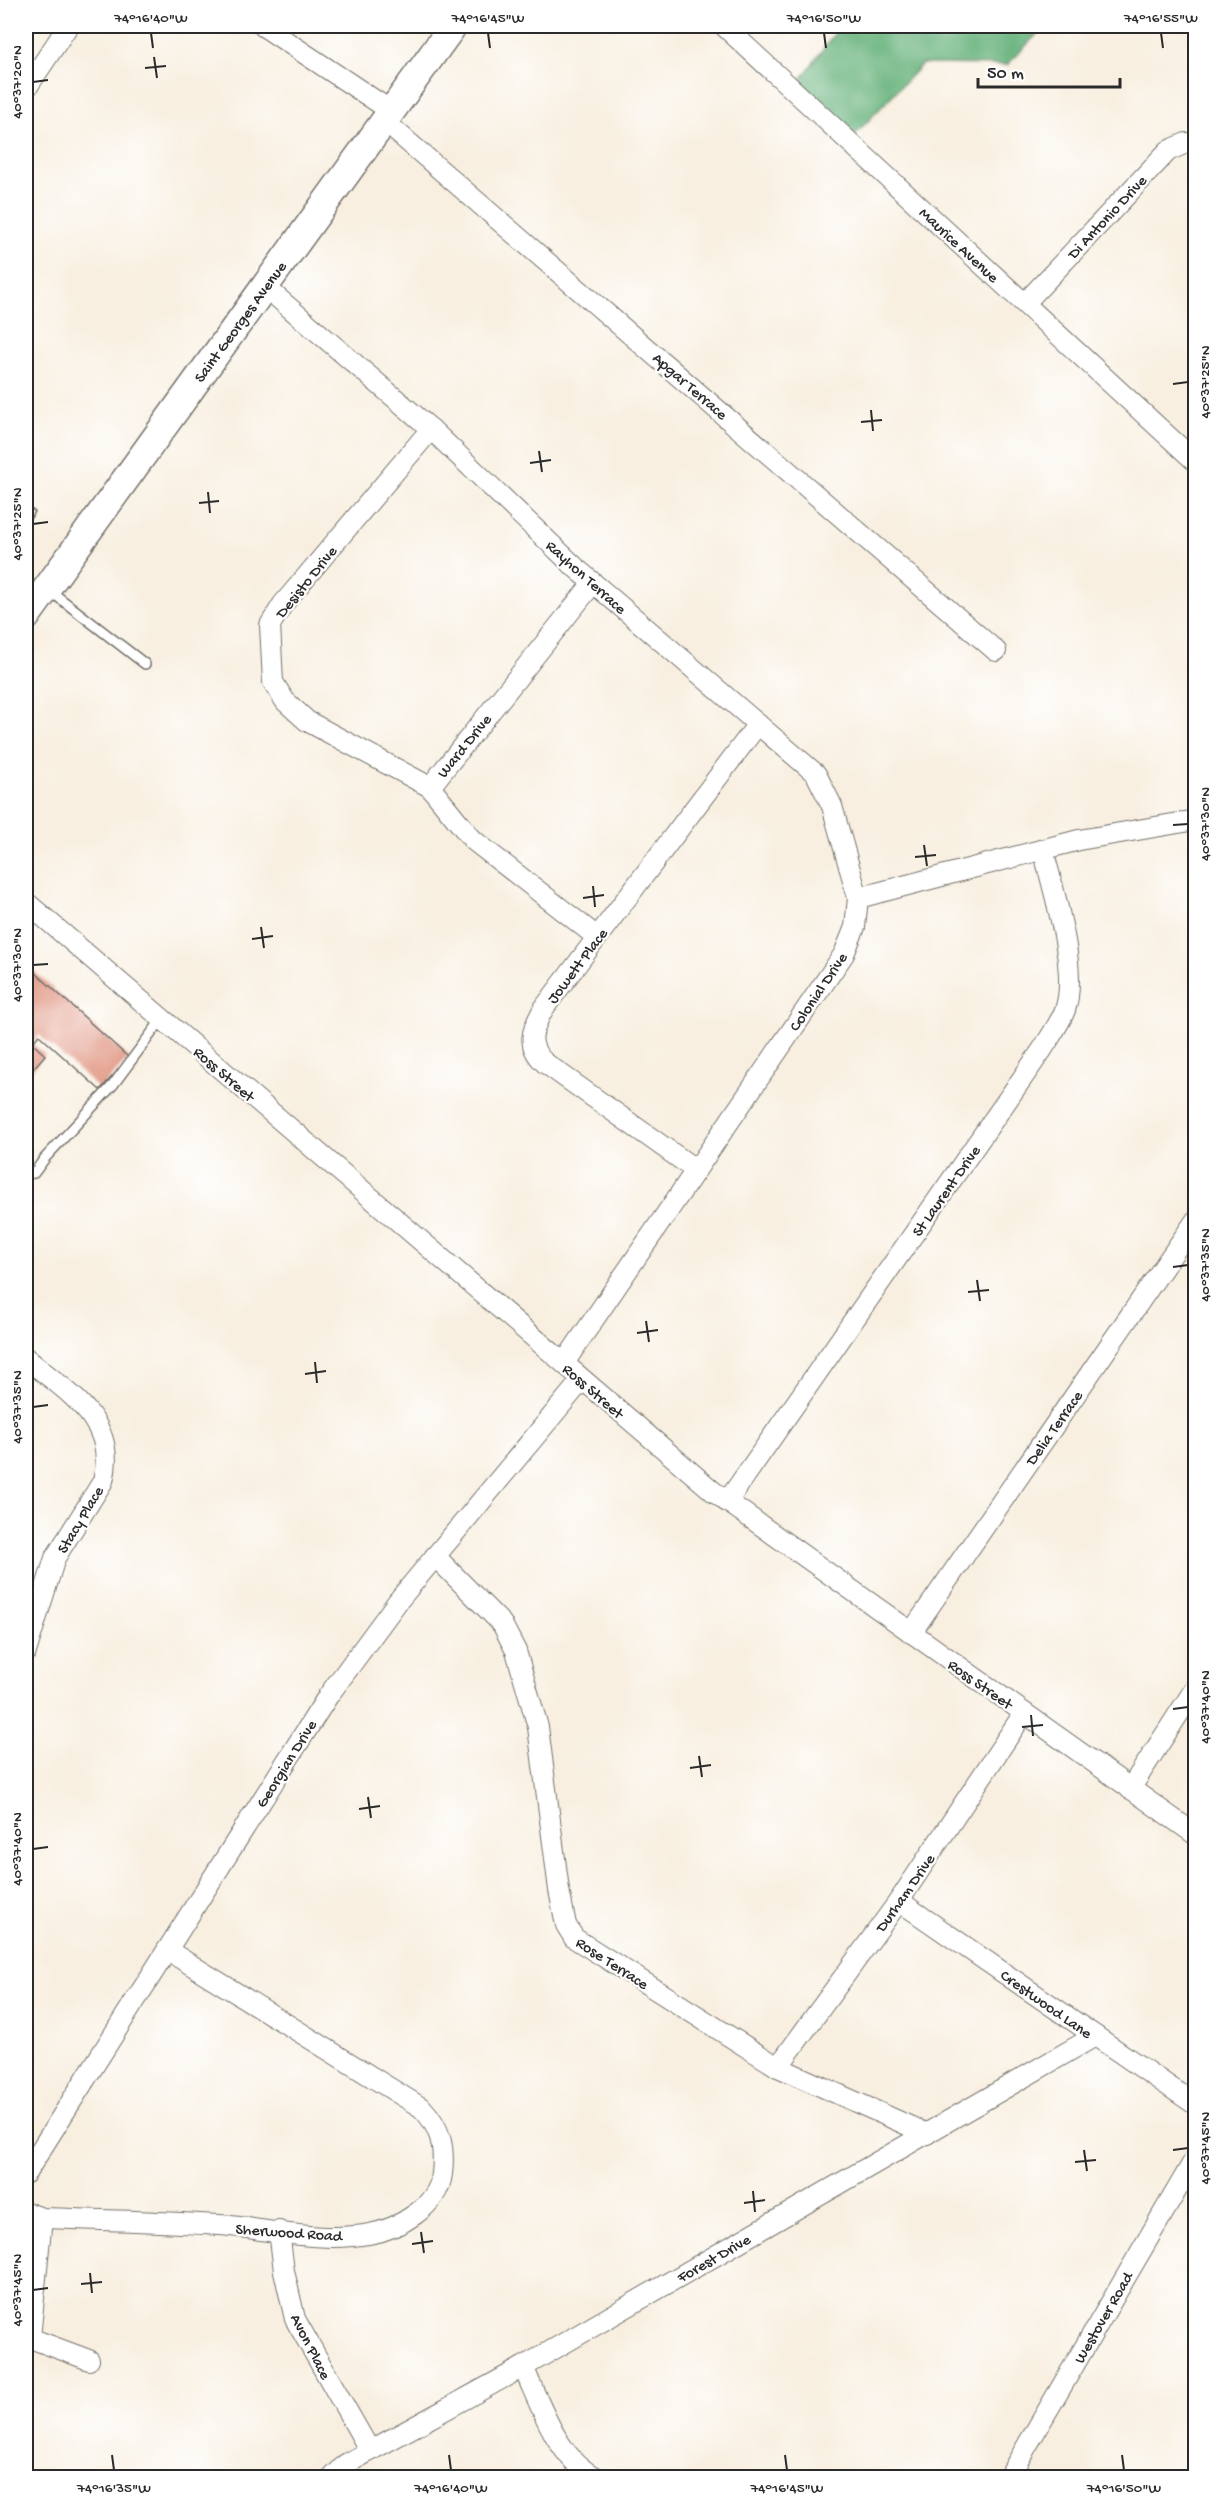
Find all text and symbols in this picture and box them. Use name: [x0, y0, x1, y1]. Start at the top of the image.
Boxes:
text: 74°16'40"W: [113, 10, 188, 28]
text: 74°16'45"W: [450, 10, 525, 28]
text: 74°16'50"W: [786, 10, 861, 28]
text: 74°16'55"W: [1123, 10, 1198, 28]
text: 40°37'20"N: [9, 45, 27, 119]
scale bar: [978, 51, 1120, 89]
text: 50 m: [987, 64, 1024, 85]
street label: Di Antonio Drive: [1064, 172, 1153, 265]
street label: Maurice Avenue: [914, 205, 1002, 289]
street label: Saint Georges Avenue: [191, 258, 293, 387]
text: 40°37'25"N: [1197, 345, 1215, 419]
street label: Apgar Terrace: [647, 350, 731, 426]
text: 40°37'25"N: [9, 487, 27, 561]
street label: Rayhon Terrace: [540, 537, 629, 620]
street label: Desisto Drive: [272, 543, 343, 624]
street label: Ward Drive: [434, 711, 498, 783]
text: 40°37'30"N: [1197, 787, 1215, 861]
street label: Jowett Place: [544, 925, 614, 1008]
text: 40°37'30"N: [9, 928, 27, 1002]
street label: Colonial Drive: [787, 949, 854, 1036]
street label: Ross Street: [188, 1044, 258, 1108]
street label: St Laurent Drive: [909, 1142, 987, 1241]
text: 40°37'35"N: [1197, 1228, 1215, 1302]
street label: Ross Street: [557, 1361, 627, 1425]
text: 40°37'35"N: [9, 1370, 27, 1444]
street label: Delia Terrace: [1023, 1387, 1089, 1471]
street label: Stacy Place: [55, 1483, 110, 1558]
street label: Ross Street: [943, 1657, 1016, 1716]
text: 40°37'40"N: [1197, 1670, 1215, 1744]
street label: Georgian Drive: [253, 1717, 323, 1812]
text: 40°37'40"N: [9, 1812, 27, 1886]
street label: Durham Drive: [872, 1851, 941, 1938]
street label: Rose Terrace: [571, 1934, 652, 1996]
street label: Crestwood Lane: [995, 1967, 1095, 2045]
text: 40°37'45"N: [1197, 2111, 1215, 2184]
street label: Sherwood Road: [235, 2221, 344, 2248]
street label: Forest Drive: [674, 2231, 755, 2289]
text: 40°37'45"N: [9, 2253, 27, 2326]
street label: Westover Road: [1071, 2268, 1140, 2368]
street label: Avon Place: [284, 2312, 334, 2384]
text: 74°16'35"W: [76, 2480, 151, 2498]
text: 74°16'40"W: [413, 2480, 488, 2498]
text: 74°16'45"W: [749, 2480, 824, 2498]
text: 74°16'50"W: [1086, 2480, 1161, 2498]

